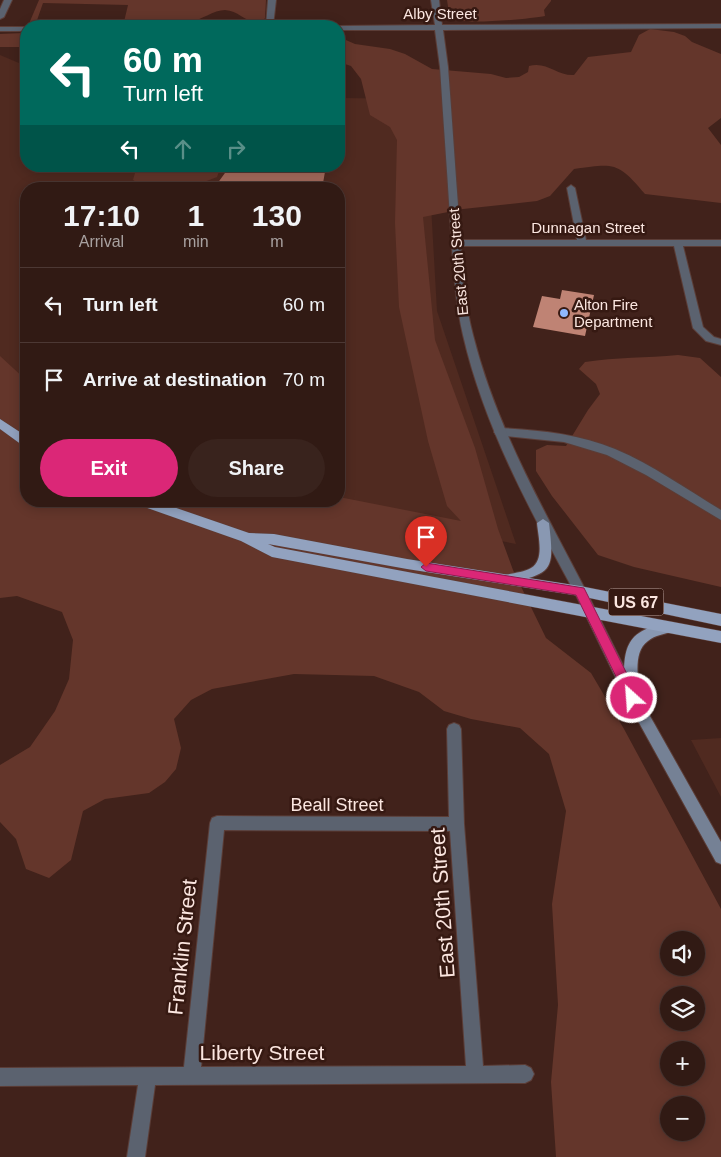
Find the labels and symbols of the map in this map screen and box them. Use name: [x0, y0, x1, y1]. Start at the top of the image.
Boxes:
street label: Alby Street: [403, 5, 478, 22]
street label: East 20th Street: [445, 207, 471, 316]
street label: Dunnagan Street: [531, 219, 646, 236]
place label: Alton Fire Department: [574, 296, 653, 330]
marker: Alton Fire Department: [558, 307, 570, 319]
pin: [405, 516, 447, 567]
road number: US 67: [608, 588, 664, 616]
position arrow: [605, 671, 657, 723]
street label: Beall Street: [290, 795, 384, 815]
street label: East 20th Street: [425, 827, 459, 979]
street label: Franklin Street: [163, 878, 201, 1016]
street label: Liberty Street: [200, 1041, 325, 1064]

